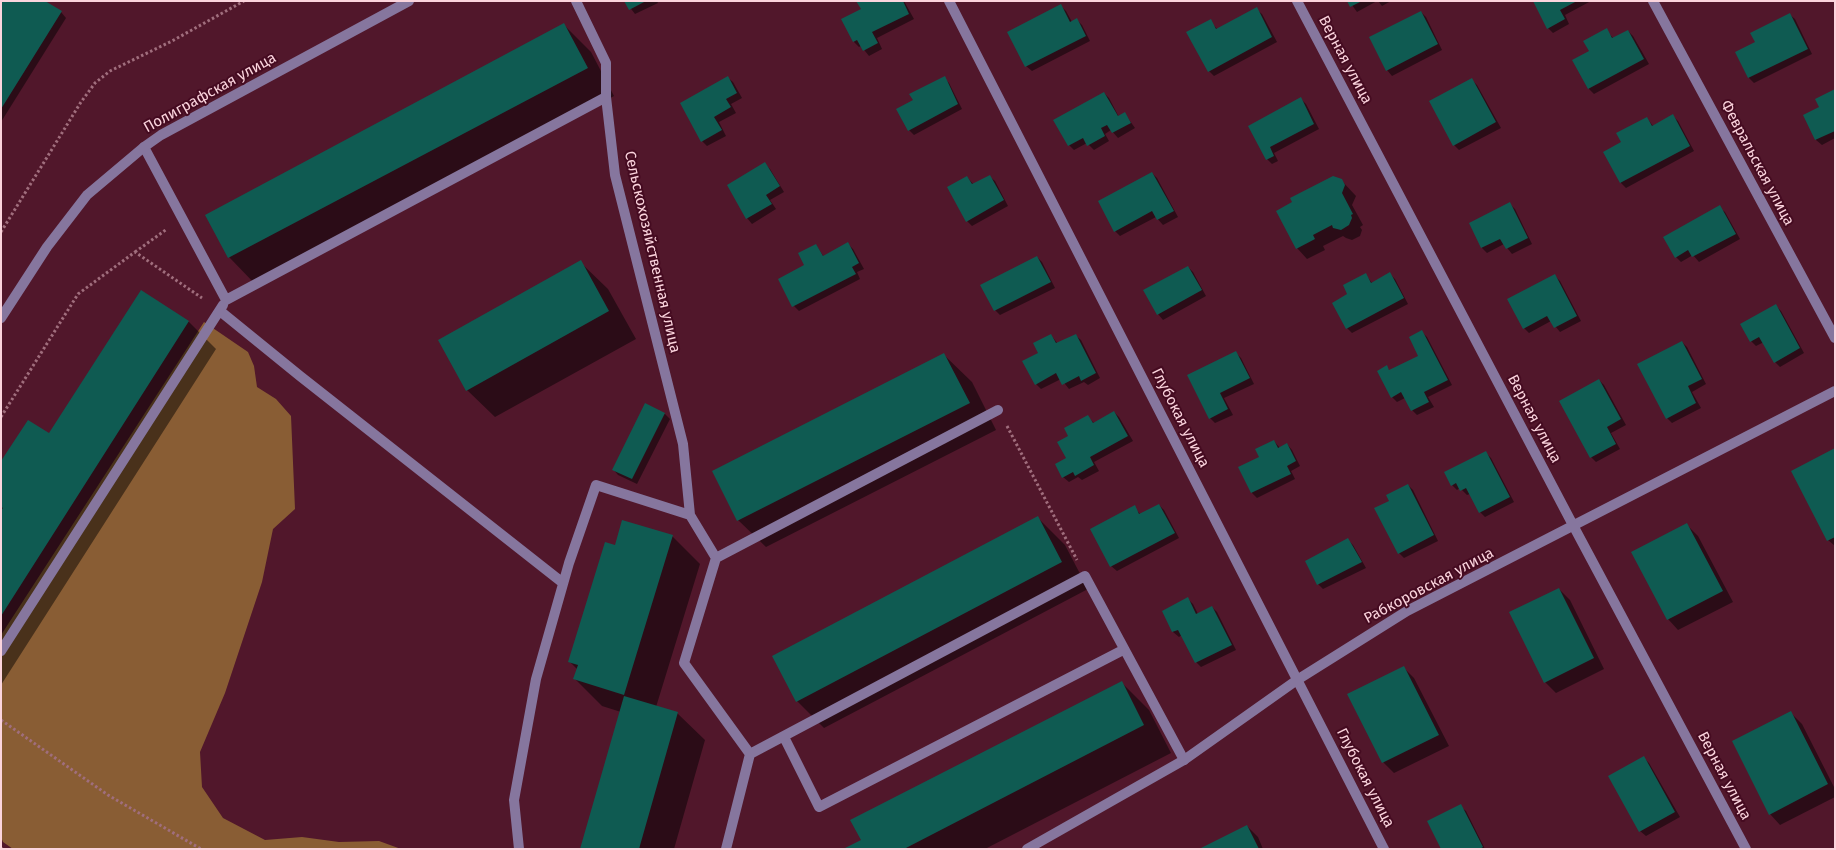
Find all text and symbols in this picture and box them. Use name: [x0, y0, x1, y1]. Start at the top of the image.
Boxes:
street label: Верная улица: [1314, 13, 1376, 107]
street label: Полиграфская улица: [141, 49, 279, 137]
street label: Февральская улица: [1716, 97, 1798, 229]
street label: Сельскохозяйственная улица: [620, 149, 684, 355]
street label: Глубокая улица: [1147, 365, 1213, 471]
street label: Верная улица: [1503, 372, 1565, 466]
street label: Рабкоровская улица: [1361, 544, 1497, 628]
street label: Глубокая улица: [1332, 725, 1398, 831]
street label: Верная улица: [1693, 729, 1755, 823]

